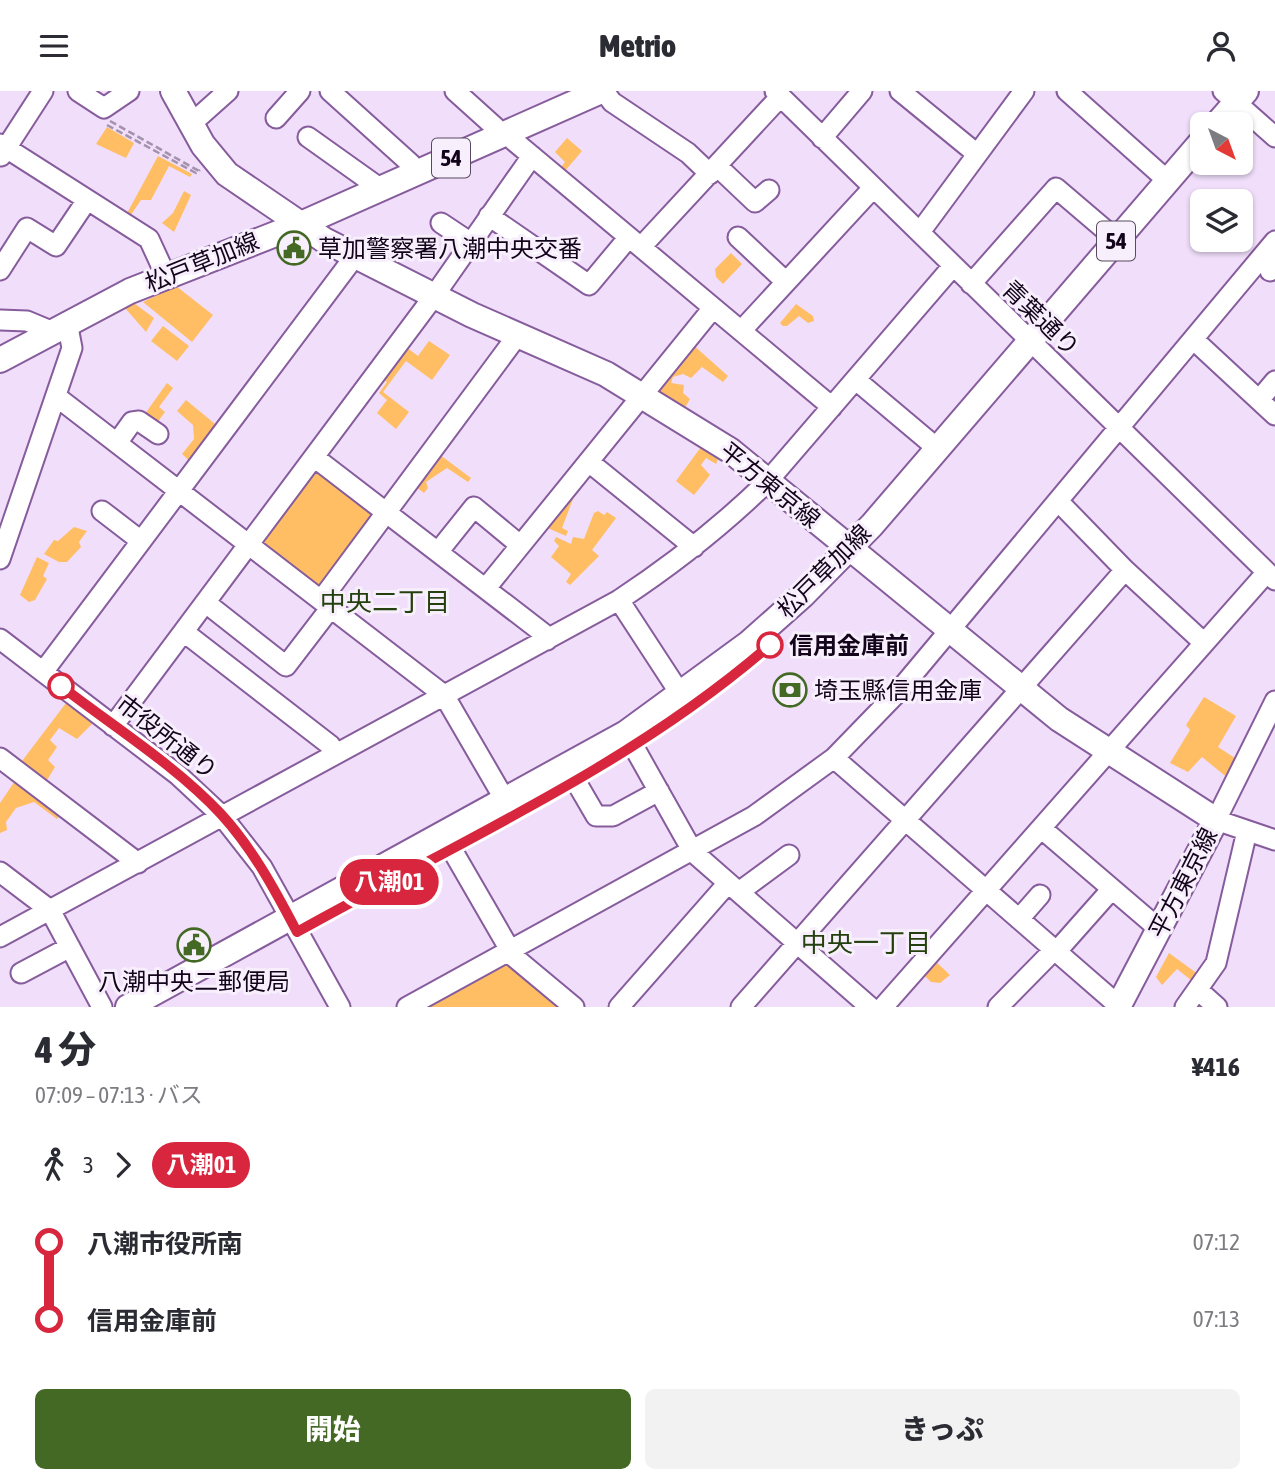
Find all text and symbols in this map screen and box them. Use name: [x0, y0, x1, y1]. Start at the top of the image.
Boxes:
icon: menu: [35, 27, 73, 65]
text: Metrio: [599, 27, 676, 64]
icon: person: [1202, 27, 1240, 65]
north arrow: [1190, 112, 1253, 175]
map controls: [1190, 112, 1253, 252]
road number: 54: [432, 139, 470, 177]
button: layers: [1190, 189, 1253, 252]
road number: 54: [1097, 221, 1135, 260]
street label: 松戸草加線: [141, 227, 263, 297]
public building icon: 草加警察署八潮中央交番: [275, 229, 313, 267]
place label: 草加警察署八潮中央交番: [318, 235, 582, 262]
street label: 青葉通り: [997, 275, 1085, 361]
street label: 平方東京線: [715, 437, 825, 533]
street label: 松戸草加線: [772, 519, 876, 623]
district label: 中央二丁目: [320, 587, 450, 617]
marker: 信用金庫前: [757, 632, 783, 658]
place label: 信用金庫前: [789, 632, 909, 659]
bank icon: 埼玉縣信用金庫: [771, 671, 809, 709]
unlabelled marker: [48, 673, 74, 699]
place label: 埼玉縣信用金庫: [814, 677, 982, 704]
street label: 市役所通り: [111, 689, 223, 785]
street label: 平方東京線: [1144, 823, 1222, 943]
line badge: 八潮01: [340, 859, 438, 905]
text: 八潮01: [354, 868, 424, 895]
public building icon: 八潮中央二郵便局: [175, 926, 213, 964]
district label: 中央一丁目: [801, 928, 931, 958]
place label: 八潮中央二郵便局: [98, 968, 290, 995]
text: 4 分: [35, 1028, 96, 1071]
text: ¥416: [1192, 1052, 1240, 1082]
text: 07:09 – 07:13 · バス: [35, 1082, 203, 1108]
icon: walk: [35, 1146, 73, 1184]
icon: forward: [104, 1146, 142, 1184]
text: 八潮01: [166, 1151, 236, 1178]
text: 3: [83, 1152, 94, 1178]
text: 八潮市役所南: [87, 1229, 243, 1259]
text: 07:12: [1193, 1229, 1240, 1255]
text: 信用金庫前: [87, 1306, 217, 1336]
text: 07:13: [1193, 1306, 1240, 1332]
button: 開始: [35, 1389, 631, 1469]
button: きっぷ: [645, 1389, 1240, 1469]

